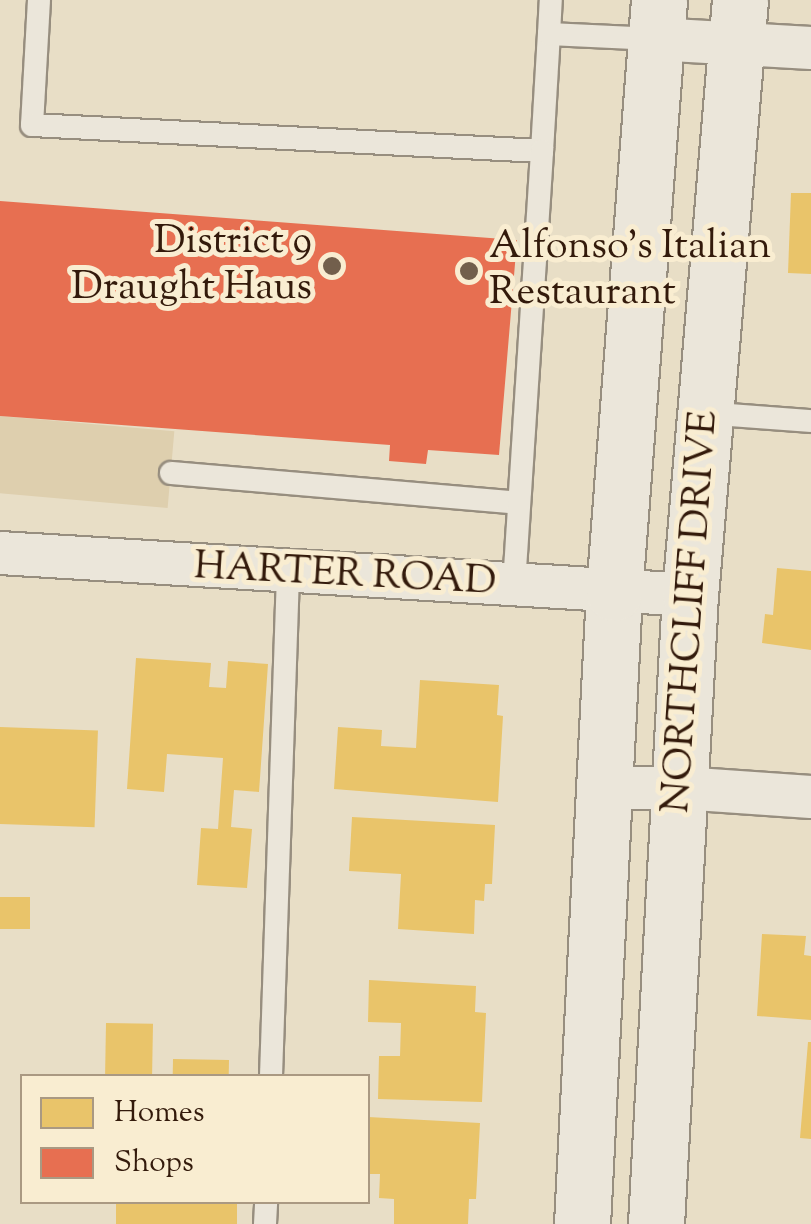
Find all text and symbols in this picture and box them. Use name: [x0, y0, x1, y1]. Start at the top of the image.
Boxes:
place label: District 9 Draught Haus: [71, 219, 312, 313]
place label: Alfonso's Italian Restaurant: [489, 224, 771, 318]
marker: District 9 Draught Haus: [321, 255, 343, 277]
marker: Alfonso's Italian Restaurant: [458, 260, 480, 282]
street label: NORTHCLIFF DRIVE: [654, 409, 730, 815]
street label: HARTER ROAD: [193, 544, 497, 608]
legend: [20, 1074, 370, 1204]
text: Homes: [114, 1092, 204, 1135]
text: Shops: [114, 1142, 194, 1185]

